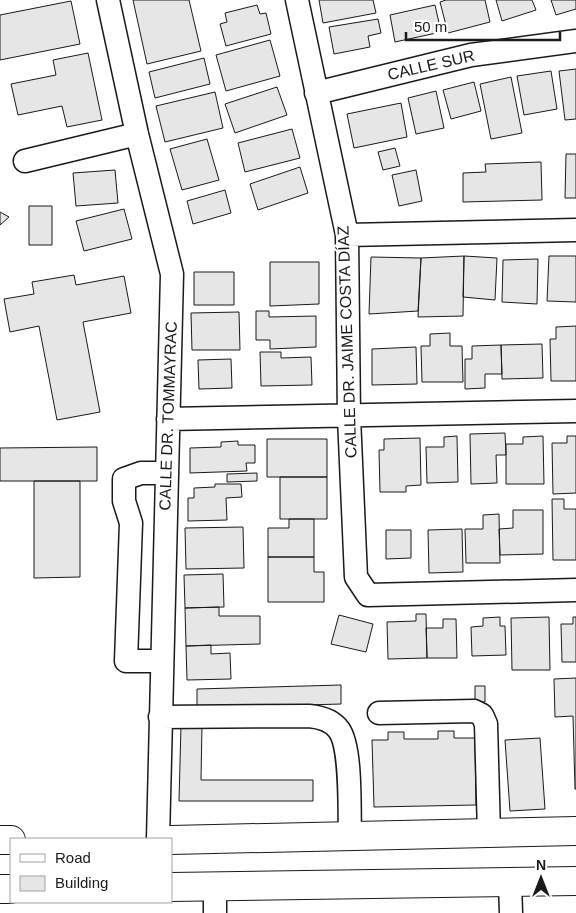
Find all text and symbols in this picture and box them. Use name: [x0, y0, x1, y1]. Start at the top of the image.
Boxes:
scale bar: [406, 10, 560, 42]
text: 50 m: [414, 18, 447, 35]
street label: CALLE SUR: [386, 47, 476, 83]
street label: CALLE DR. JAIME COSTA DÍAZ: [333, 225, 360, 459]
street label: CALLE DR. TOMMAYRAC: [156, 321, 180, 511]
legend: [10, 838, 172, 903]
text: Road: [55, 849, 91, 866]
north arrow: [516, 853, 566, 903]
text: N: [536, 857, 546, 873]
text: Building: [55, 874, 108, 891]

